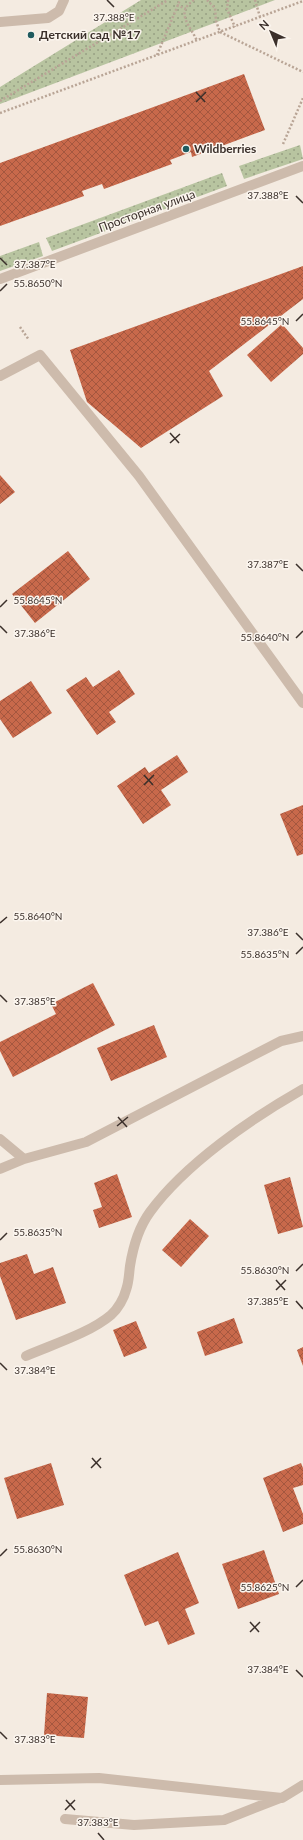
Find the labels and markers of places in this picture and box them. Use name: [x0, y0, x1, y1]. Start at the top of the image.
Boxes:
place label: Детский сад №17: [39, 27, 140, 42]
marker: Детский сад №17: [26, 30, 36, 40]
place label: Wildberries: [194, 141, 256, 156]
marker: Wildberries: [181, 144, 191, 154]

